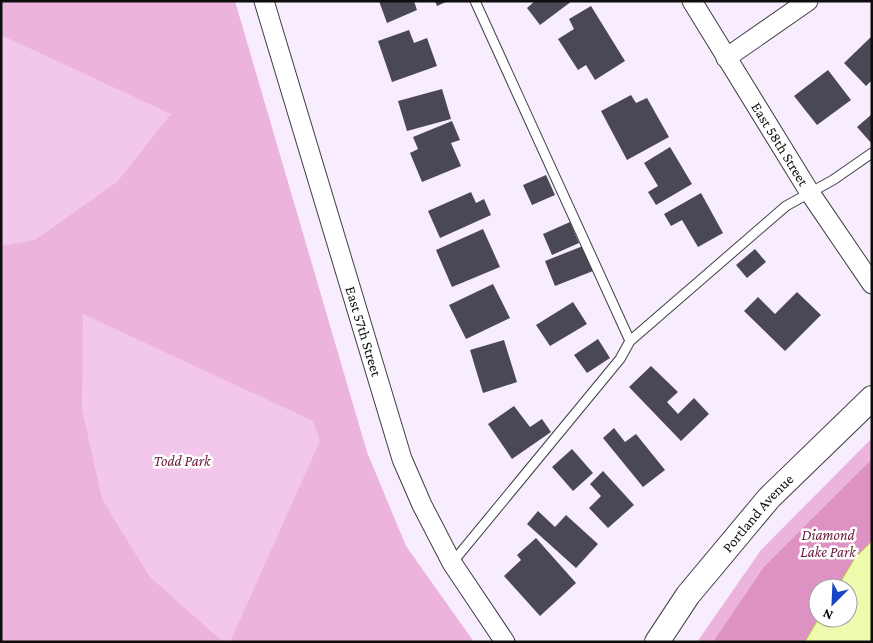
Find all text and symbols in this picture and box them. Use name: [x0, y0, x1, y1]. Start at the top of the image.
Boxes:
street label: East 58th Street: [748, 100, 812, 190]
street label: East 57th Street: [342, 284, 385, 379]
park label: Todd Park: [154, 453, 212, 469]
street label: Portland Avenue: [719, 471, 797, 555]
park label: Diamond Lake Park: [800, 527, 857, 560]
north arrow: [808, 578, 858, 628]
text: N: [820, 605, 835, 624]

